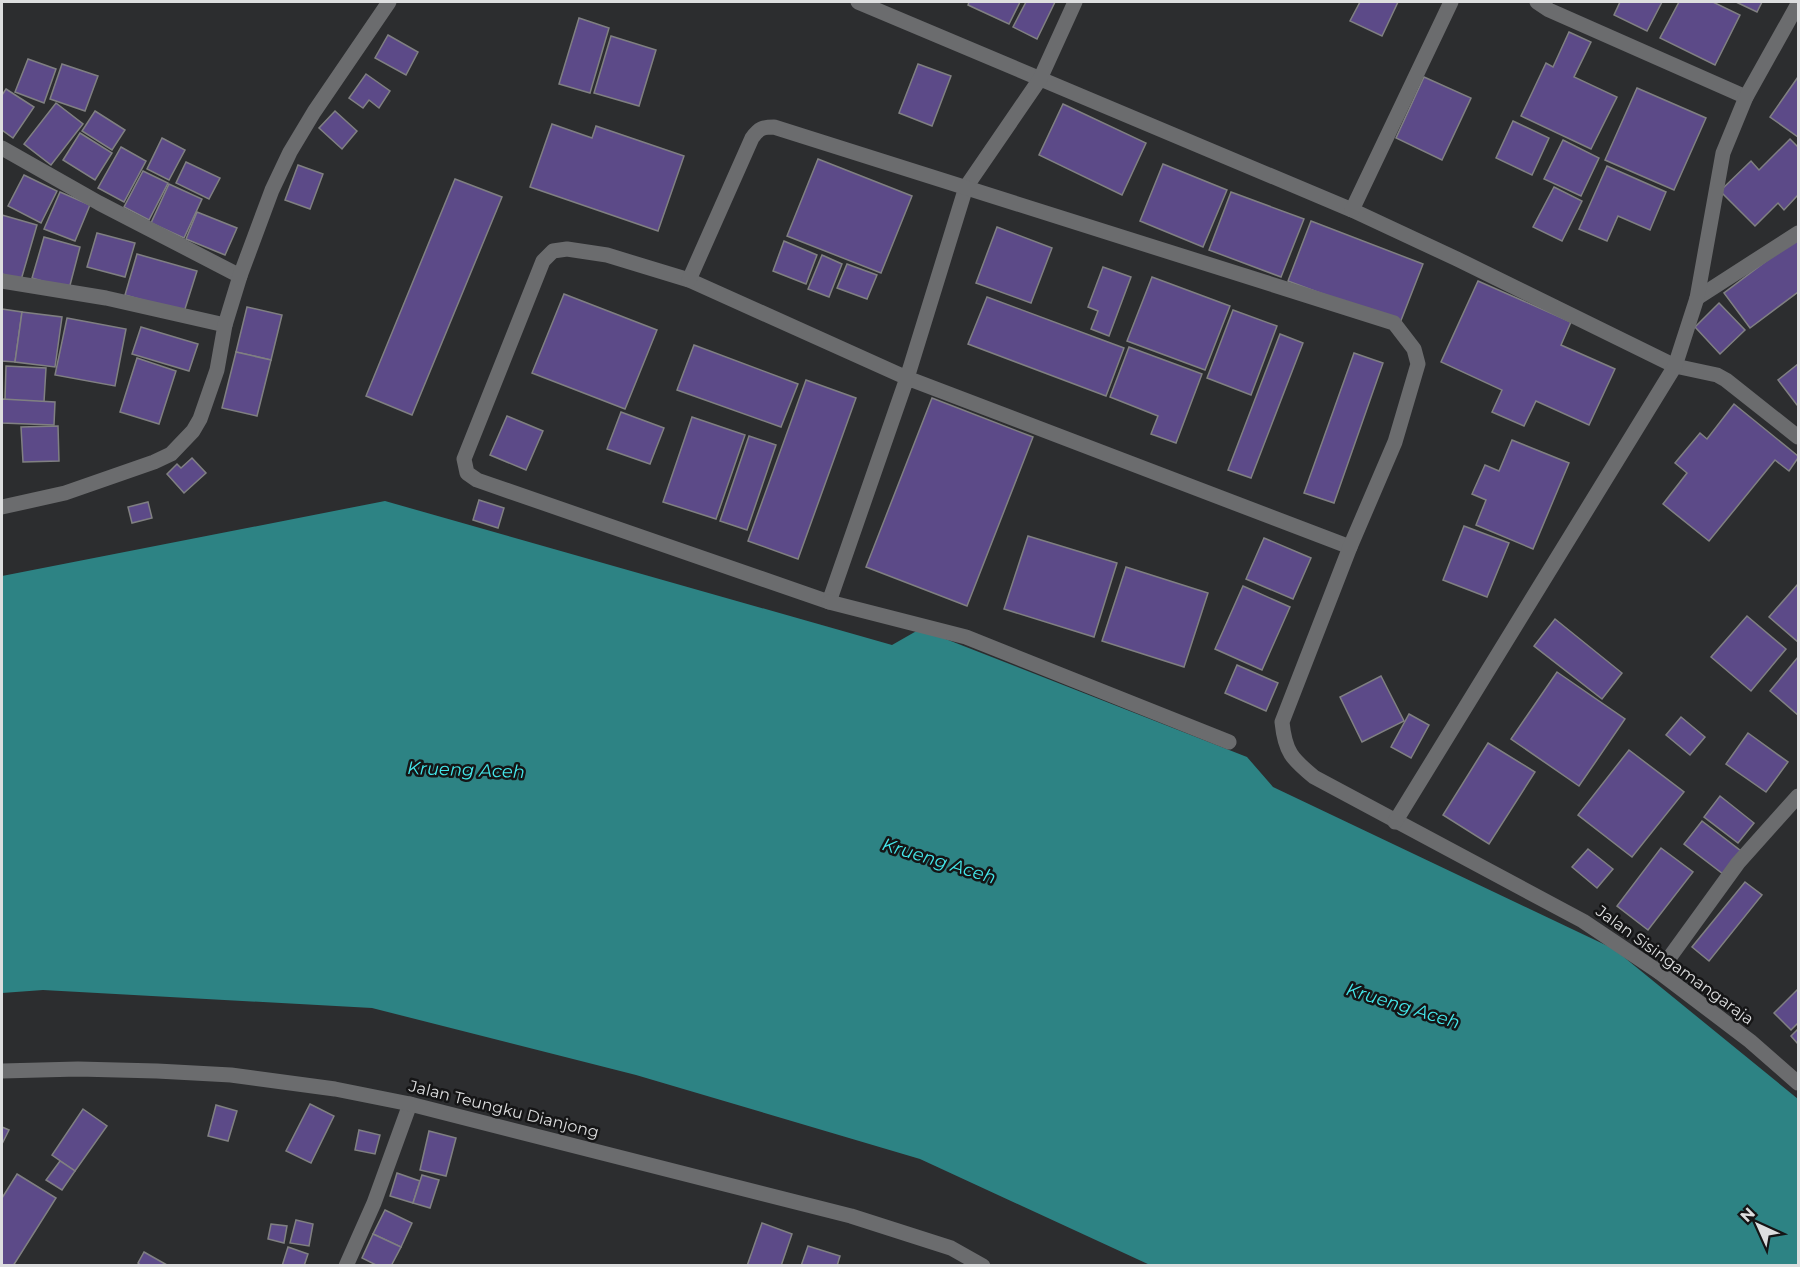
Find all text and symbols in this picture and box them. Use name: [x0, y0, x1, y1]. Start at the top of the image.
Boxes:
water label: Krueng Aceh: [407, 757, 525, 783]
water label: Krueng Aceh: [879, 833, 999, 889]
street label: Jalan Sisingamangaraja: [1592, 901, 1758, 1029]
water label: Krueng Aceh: [1343, 978, 1463, 1034]
street label: Jalan Teungku Dianjong: [406, 1076, 601, 1142]
north arrow: [1728, 1195, 1788, 1255]
text: N: [1736, 1203, 1759, 1226]

